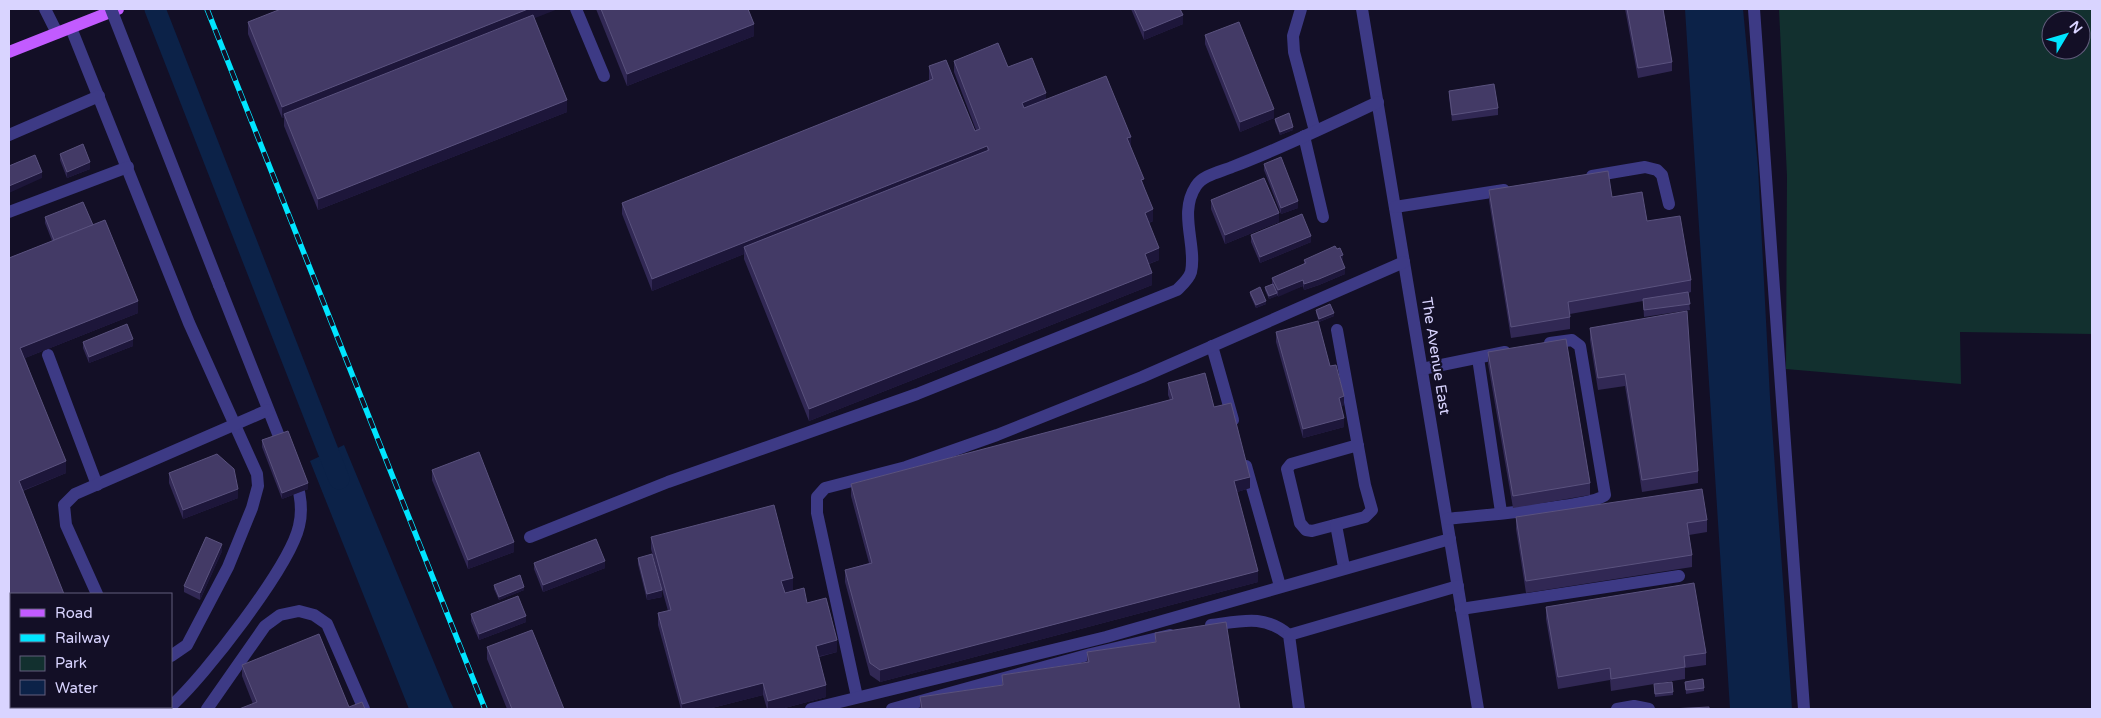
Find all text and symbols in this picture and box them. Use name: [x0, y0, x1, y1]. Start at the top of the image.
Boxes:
north arrow: [2041, 10, 2091, 60]
text: N: [2066, 18, 2086, 37]
street label: The Avenue East: [1418, 296, 1454, 416]
legend: [10, 593, 172, 708]
text: Road: [55, 604, 93, 622]
text: Railway: [55, 629, 110, 647]
text: Park: [55, 654, 87, 672]
text: Water: [55, 679, 98, 697]

